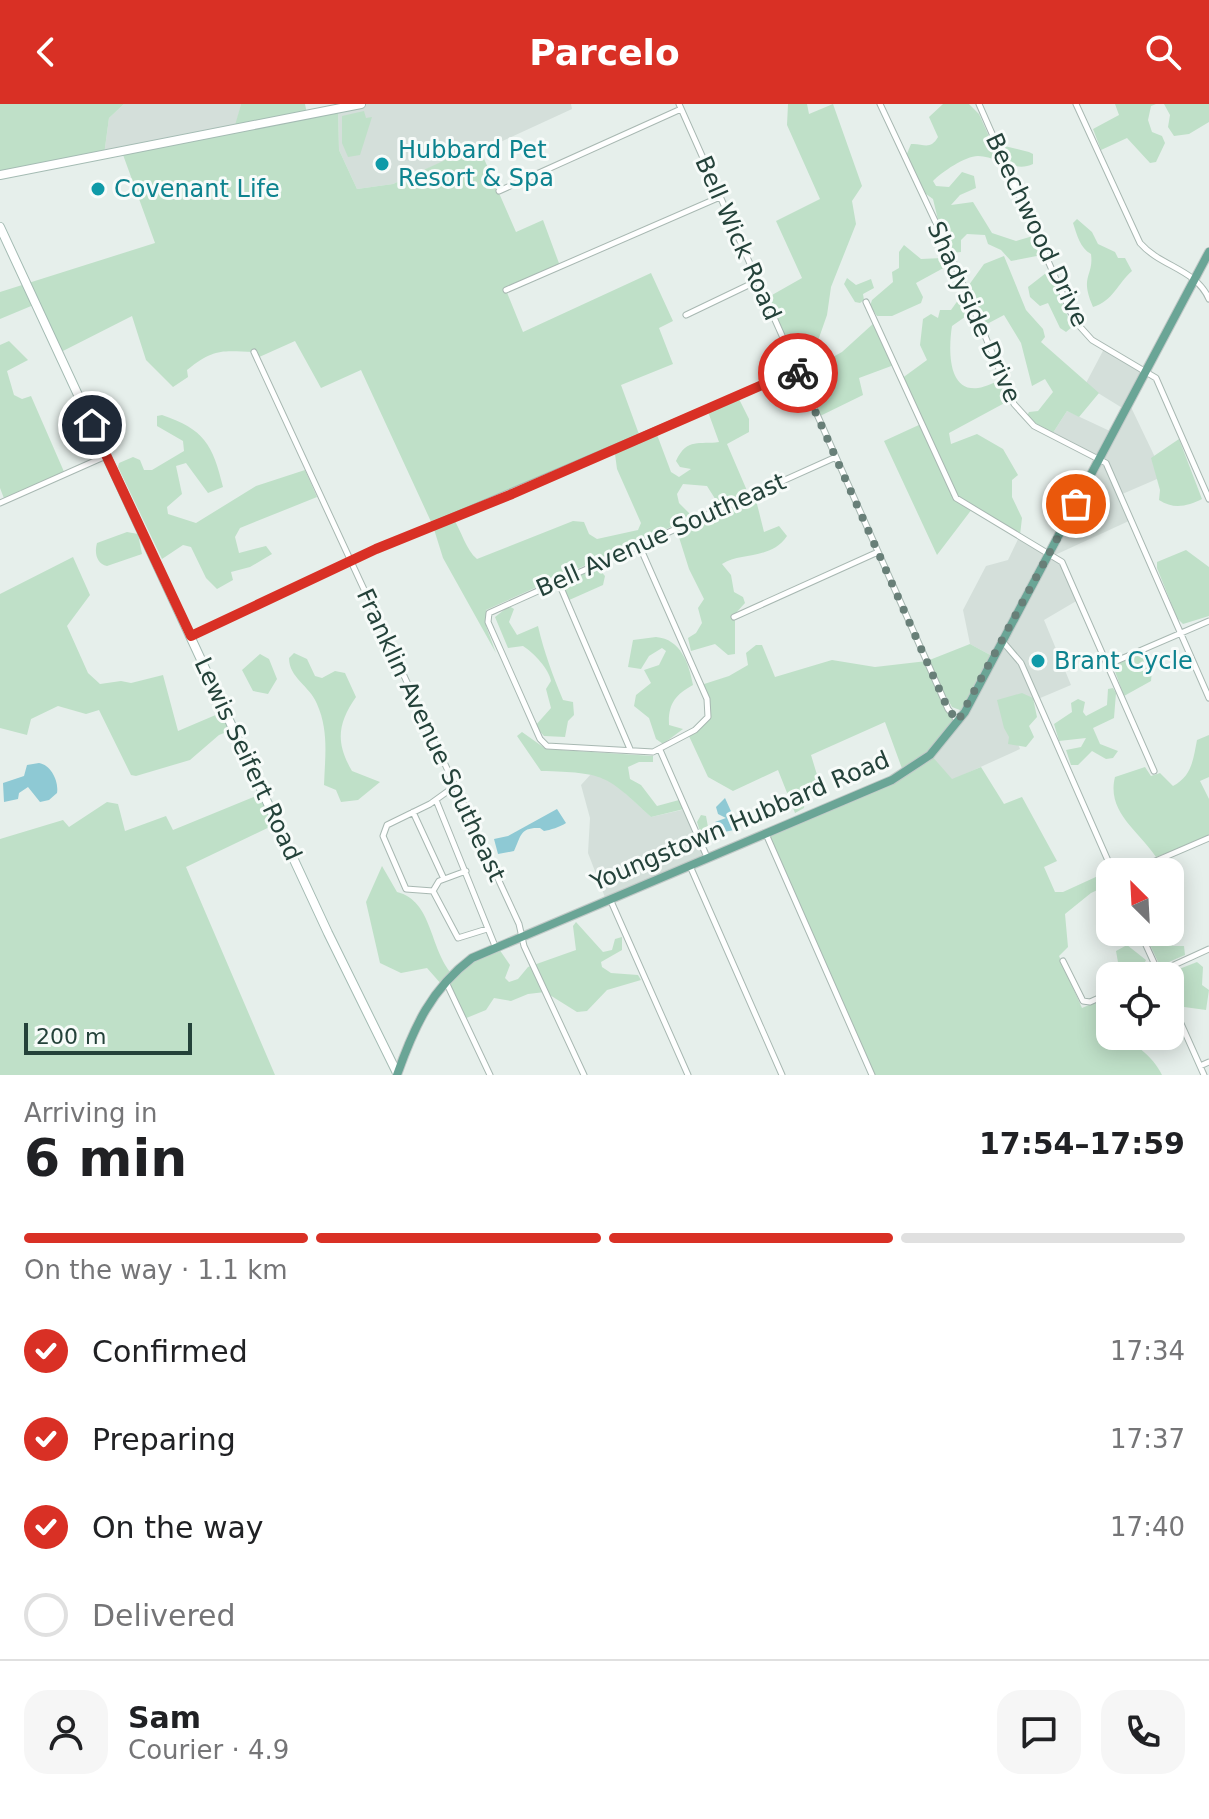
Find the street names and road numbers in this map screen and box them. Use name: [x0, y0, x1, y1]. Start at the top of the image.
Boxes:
street label: Beechwood Drive: [980, 129, 1094, 331]
street label: Bell Wick Road: [689, 151, 787, 325]
street label: Shadyside Drive: [921, 217, 1027, 407]
street label: Bell Avenue Southeast: [532, 467, 790, 603]
street label: Franklin Avenue Southeast: [351, 584, 511, 886]
street label: Lewis Seifert Road: [189, 653, 307, 865]
street label: Youngstown Hubbard Road: [585, 745, 894, 897]

